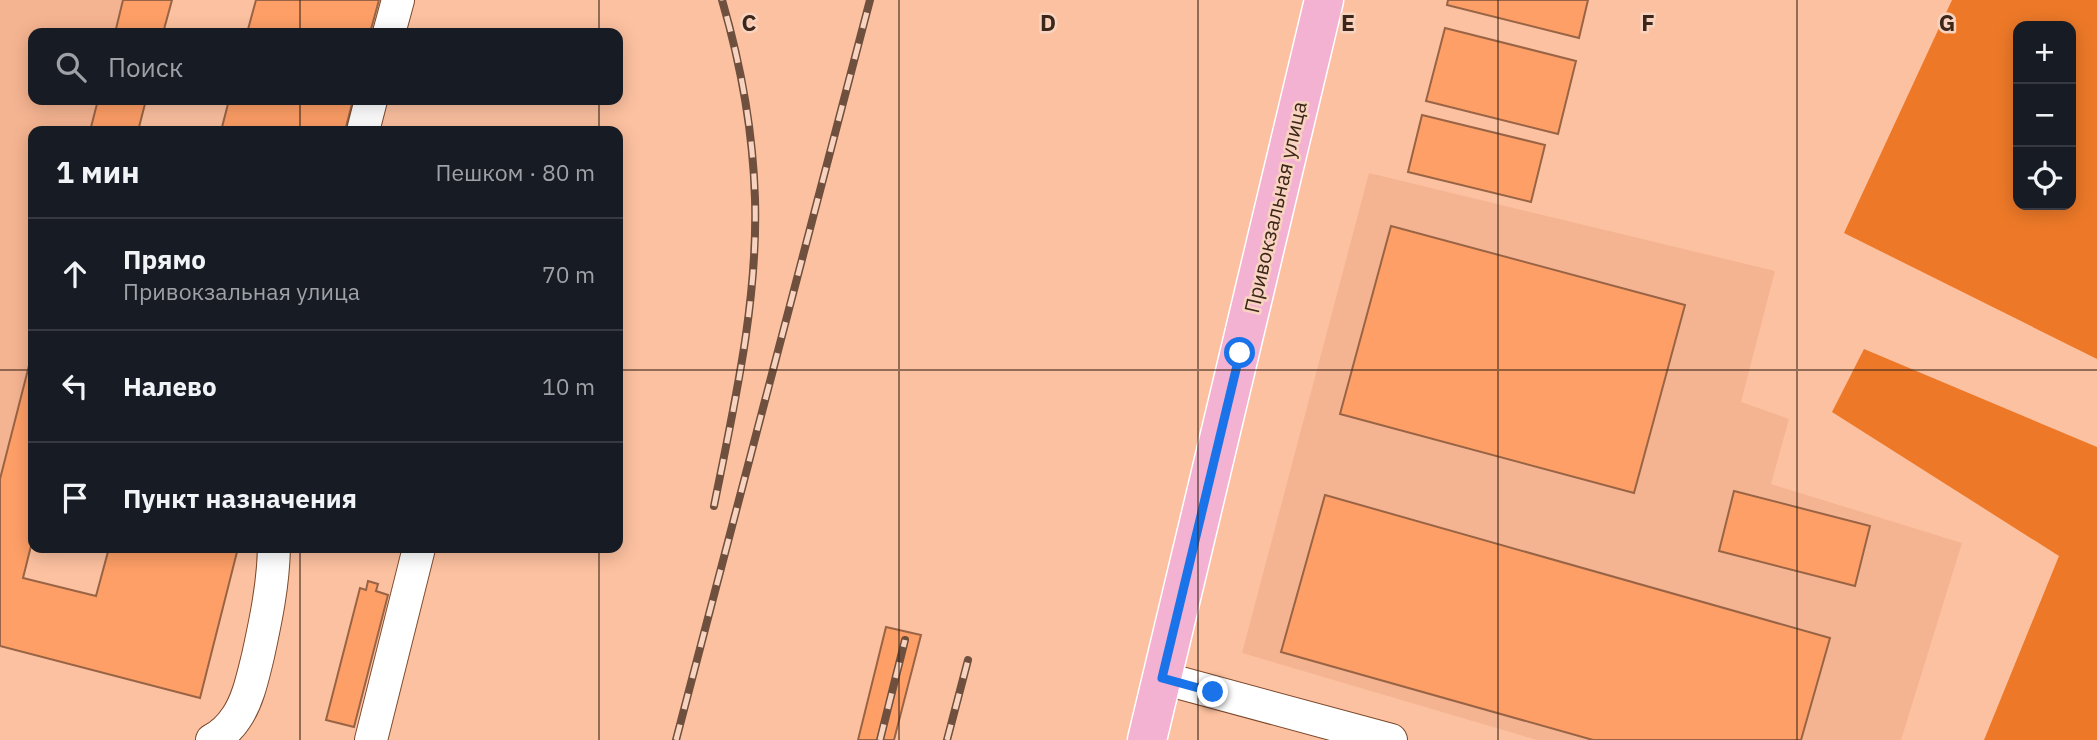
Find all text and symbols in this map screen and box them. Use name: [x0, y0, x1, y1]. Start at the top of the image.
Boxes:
text: C: [742, 7, 757, 37]
text: D: [1040, 7, 1056, 37]
text: E: [1341, 7, 1355, 37]
text: F: [1641, 7, 1655, 37]
text: G: [1939, 7, 1955, 37]
map controls: [2013, 21, 2076, 210]
button: +: [2013, 21, 2076, 84]
search box: [28, 28, 623, 105]
icon: search: [52, 48, 90, 86]
text: Поиск: [108, 50, 183, 84]
button: −: [2013, 84, 2076, 147]
street label: Привокзальная улица: [1237, 98, 1313, 316]
button: locate: [2013, 147, 2076, 210]
text: 1 мин: [56, 152, 140, 191]
text: Пешком · 80 m: [435, 157, 595, 187]
text: Прямо: [123, 242, 206, 276]
icon: ahead: [56, 255, 94, 293]
text: 70 m: [542, 259, 595, 289]
text: Привокзальная улица: [123, 276, 360, 306]
route start: [1224, 337, 1255, 368]
icon: left: [56, 367, 94, 405]
text: Налево: [123, 369, 217, 403]
text: 10 m: [542, 371, 595, 401]
icon: arrive: [56, 479, 94, 517]
text: Пункт назначения: [123, 481, 357, 515]
route end: [1197, 676, 1228, 707]

